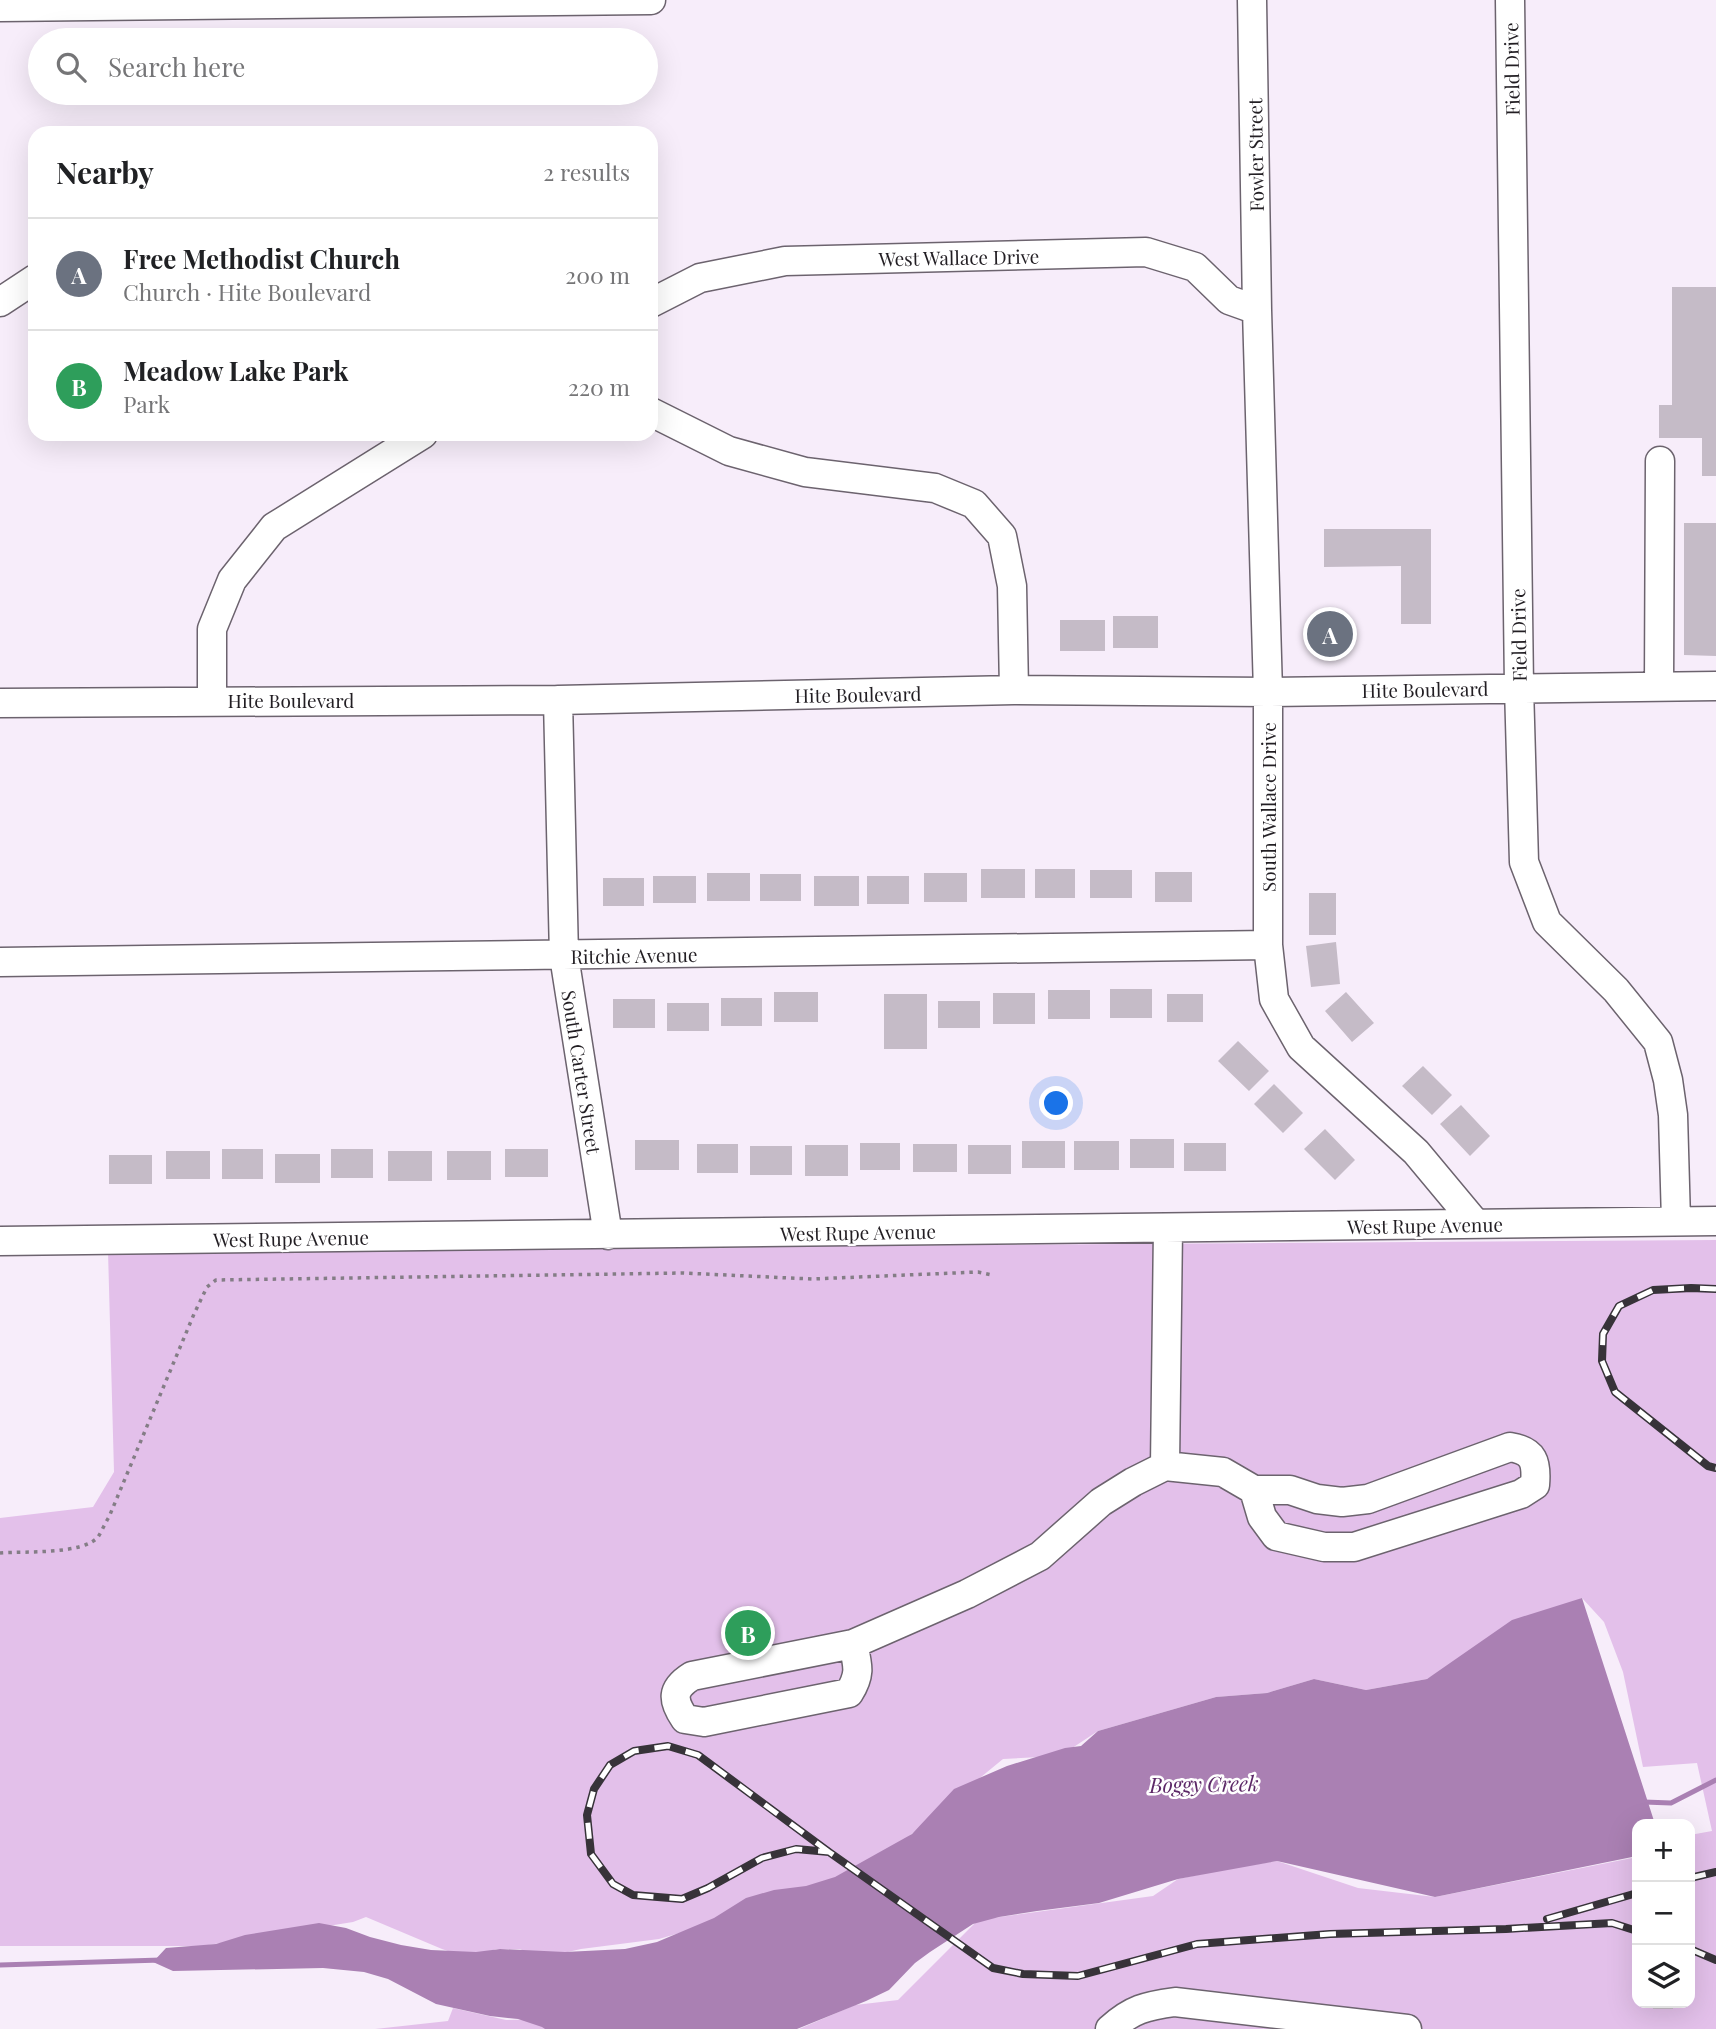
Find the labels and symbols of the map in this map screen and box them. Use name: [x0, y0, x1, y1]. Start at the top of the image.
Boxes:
street label: Field Drive: [1497, 22, 1525, 116]
street label: Fowler Street: [1241, 98, 1269, 212]
street label: West Wallace Drive: [877, 243, 1040, 271]
street label: Field Drive: [1504, 588, 1532, 682]
pin: A: [1307, 608, 1353, 660]
street label: Hite Boulevard: [1361, 675, 1489, 703]
street label: Hite Boulevard: [794, 680, 922, 708]
street label: Hite Boulevard: [228, 687, 354, 713]
street label: South Wallace Drive: [1255, 722, 1281, 892]
street label: Ritchie Avenue: [570, 941, 698, 969]
street label: South Carter Street: [556, 988, 608, 1156]
your location: [1039, 1086, 1073, 1120]
street label: West Rupe Avenue: [1346, 1211, 1503, 1239]
street label: West Rupe Avenue: [779, 1218, 936, 1246]
street label: West Rupe Avenue: [212, 1224, 369, 1252]
pin: B: [725, 1607, 771, 1659]
water label: Boggy Creek: [1148, 1768, 1259, 1798]

